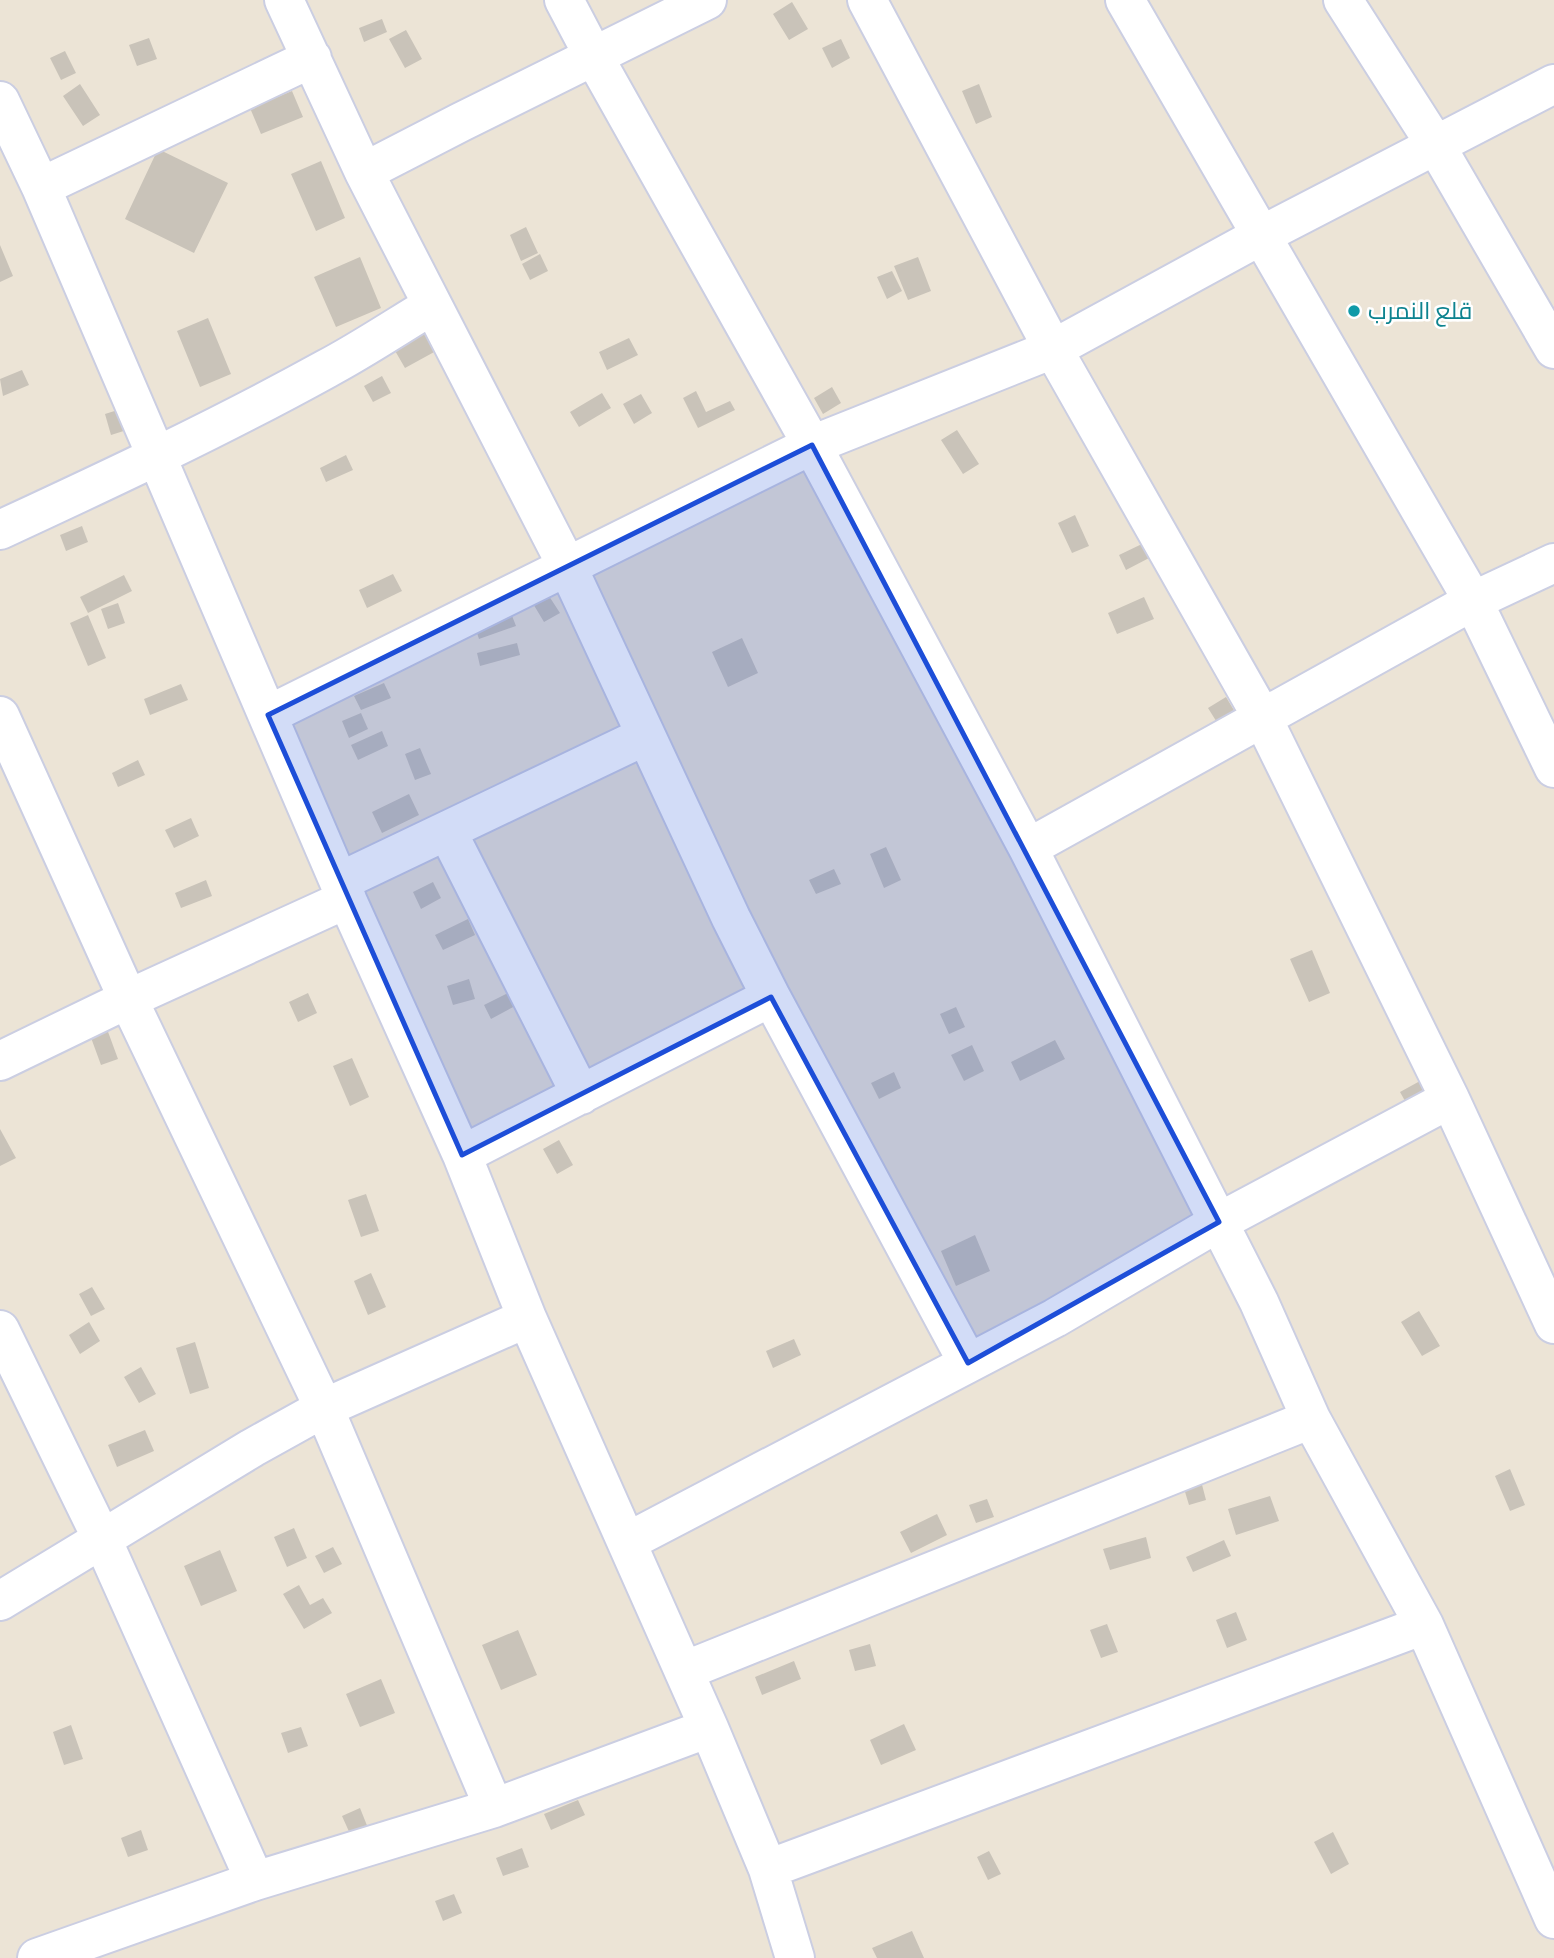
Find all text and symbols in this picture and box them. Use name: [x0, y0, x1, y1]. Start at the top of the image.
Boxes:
place label: قلع النمرب: [1368, 293, 1472, 327]
marker: قلع النمرب: [1346, 303, 1362, 319]

